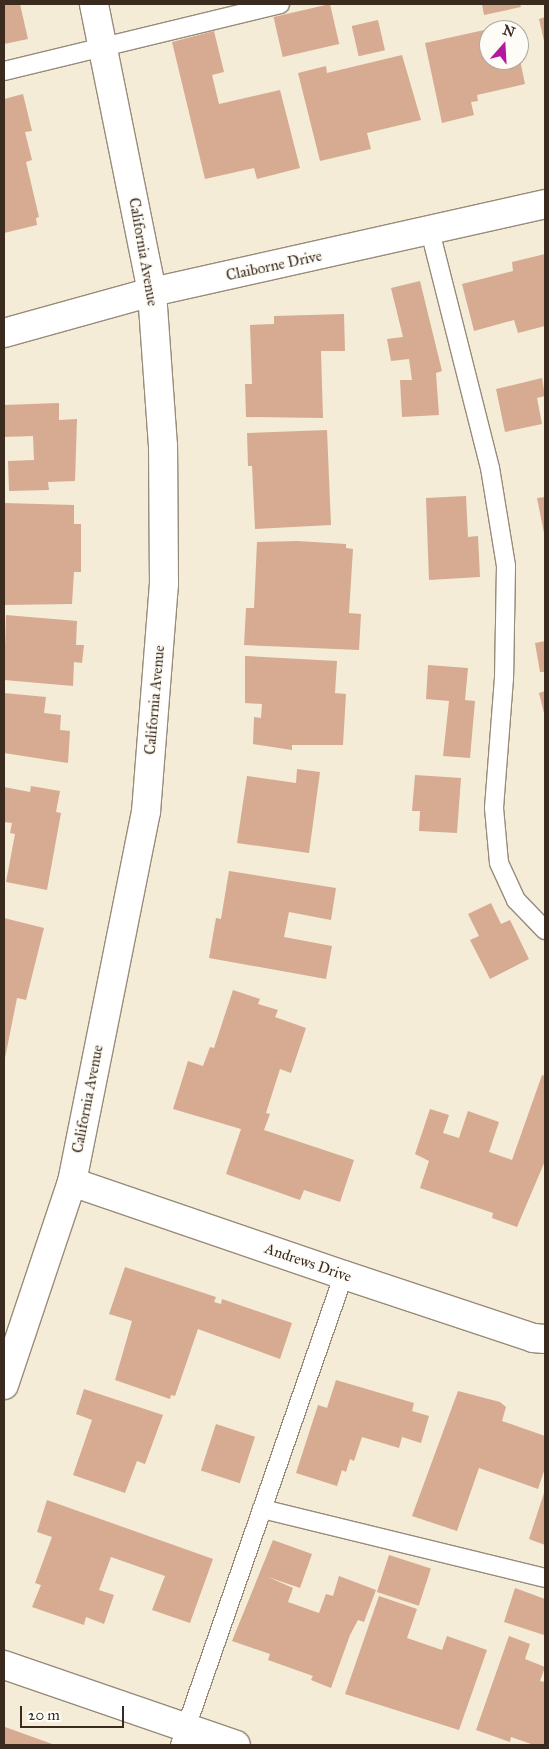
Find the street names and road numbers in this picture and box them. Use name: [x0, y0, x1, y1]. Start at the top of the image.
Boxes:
street label: California Avenue: [125, 196, 161, 308]
street label: Claiborne Drive: [224, 247, 324, 285]
street label: California Avenue: [141, 645, 169, 755]
street label: California Avenue: [69, 1043, 107, 1155]
street label: Andrews Drive: [262, 1240, 354, 1286]

